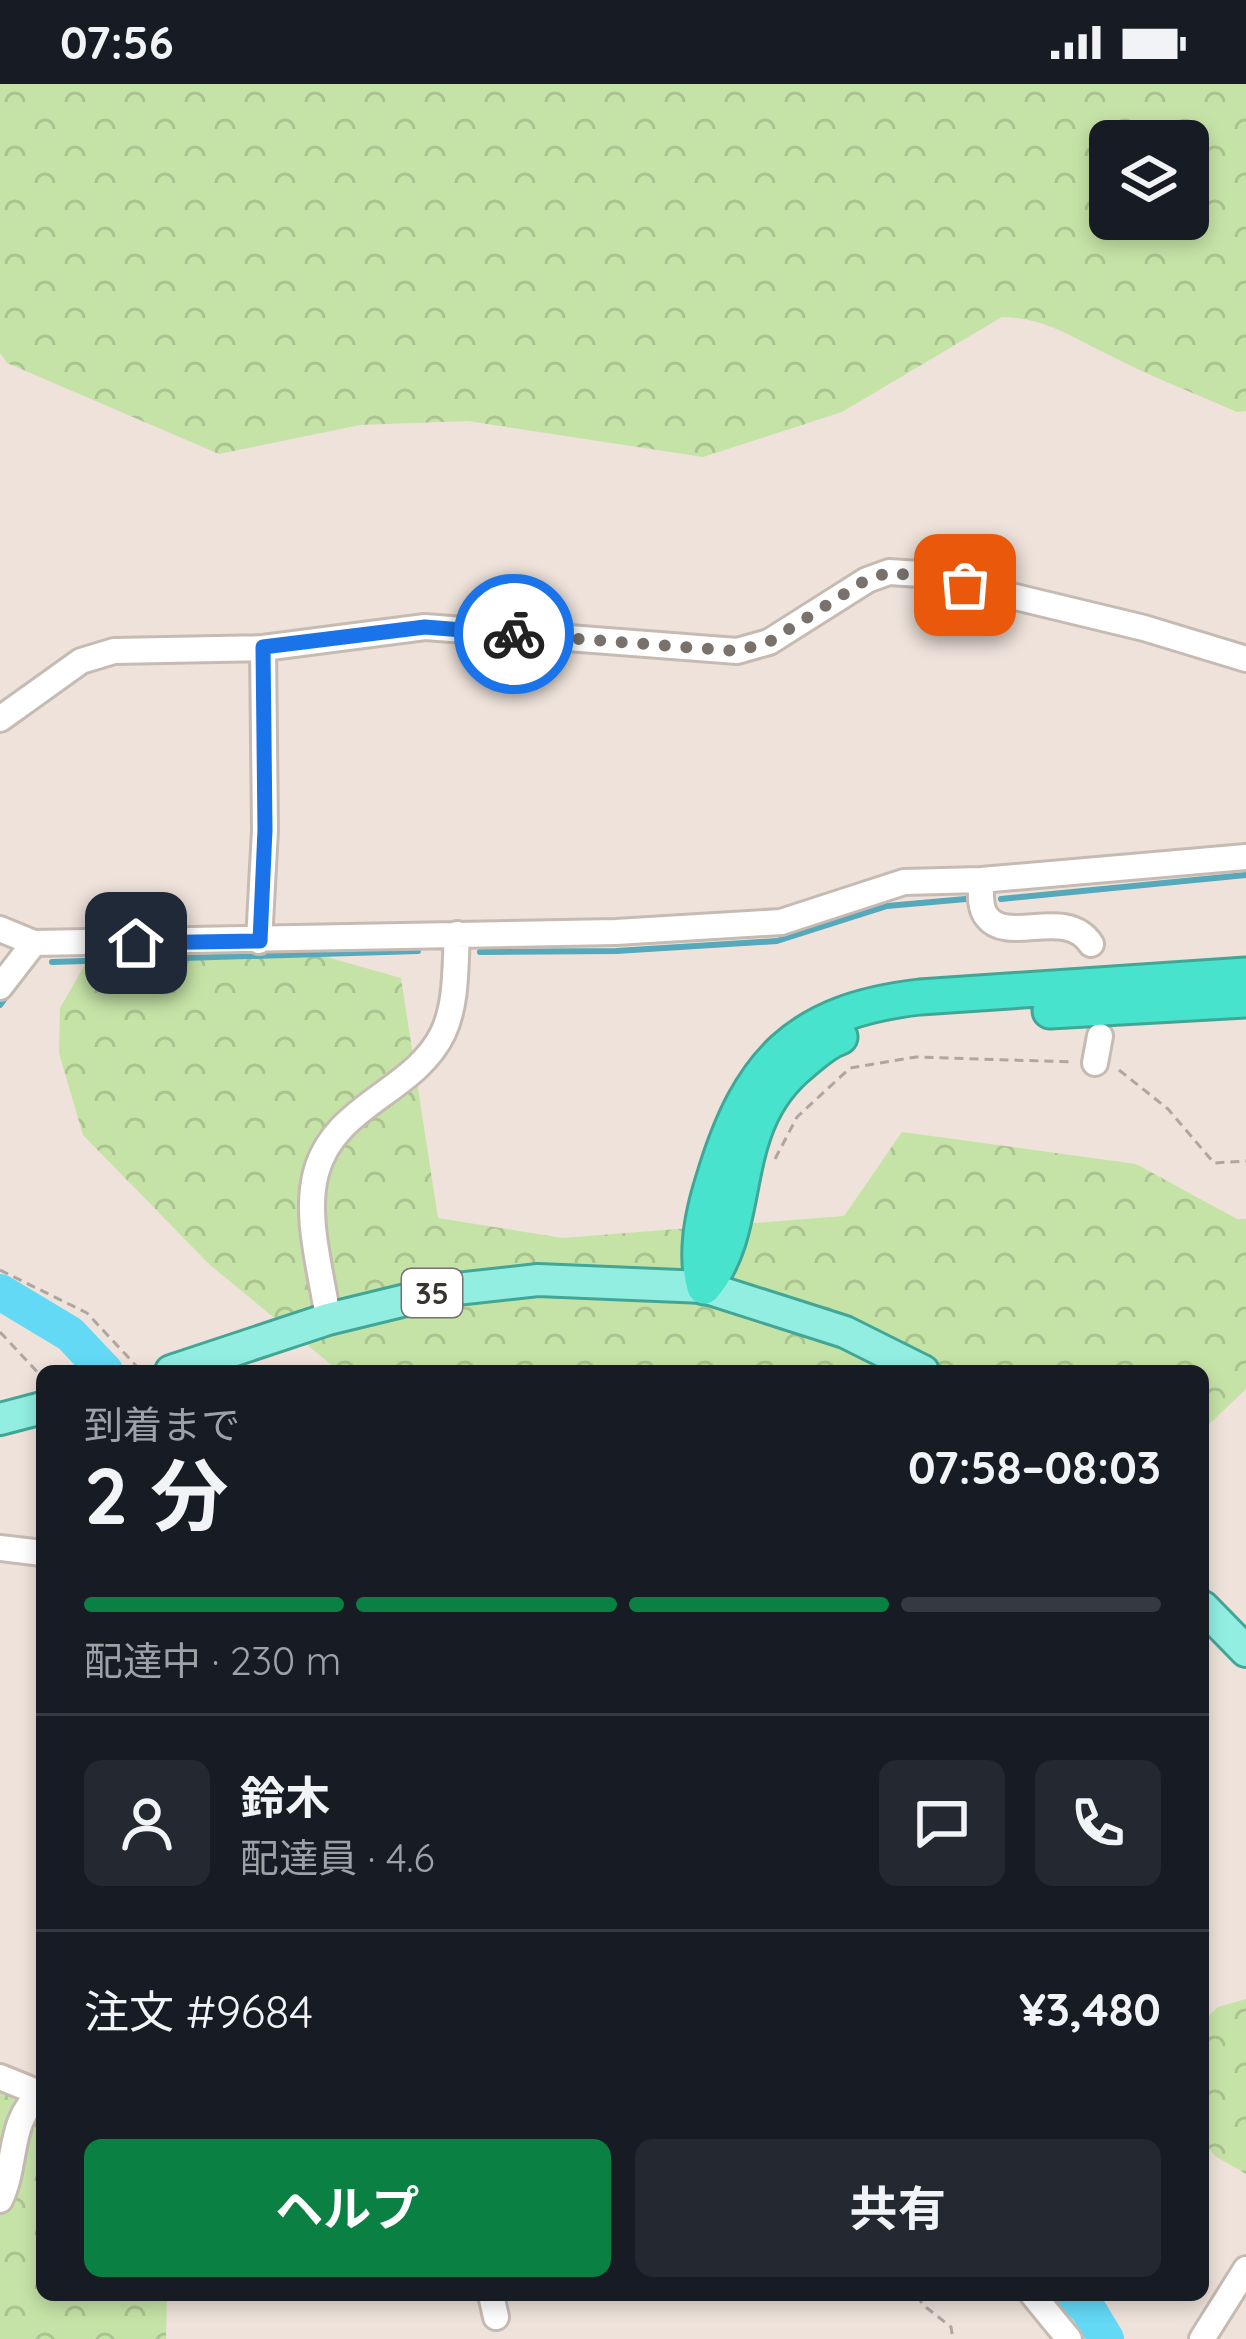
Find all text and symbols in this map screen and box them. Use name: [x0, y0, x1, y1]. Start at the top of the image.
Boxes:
text: 07:56: [60, 14, 174, 70]
map controls: [1089, 120, 1209, 240]
button: layers: [1089, 120, 1209, 240]
pin: [914, 534, 1016, 636]
icon: bag: [932, 552, 998, 618]
courier: [454, 574, 574, 694]
icon: bike: [481, 601, 547, 667]
pin: [85, 892, 187, 994]
icon: home: [103, 910, 169, 976]
road number: 35: [402, 1269, 462, 1317]
text: 到着まで: [84, 1400, 240, 1449]
text: 07:58–08:03: [908, 1439, 1161, 1495]
text: 2 分: [84, 1446, 228, 1544]
text: 配達中 · 230 m: [84, 1636, 341, 1685]
button: person: [84, 1760, 210, 1886]
button: chat: [879, 1760, 1005, 1886]
button: phone: [1035, 1760, 1161, 1886]
text: 鈴木: [240, 1769, 330, 1825]
text: 配達員 · 4.6: [240, 1833, 435, 1882]
text: ¥3,480: [1019, 1981, 1161, 2037]
text: 注文 #9684: [84, 1983, 313, 2039]
button: ヘルプ: [84, 2139, 611, 2277]
button: 共有: [635, 2139, 1161, 2277]

